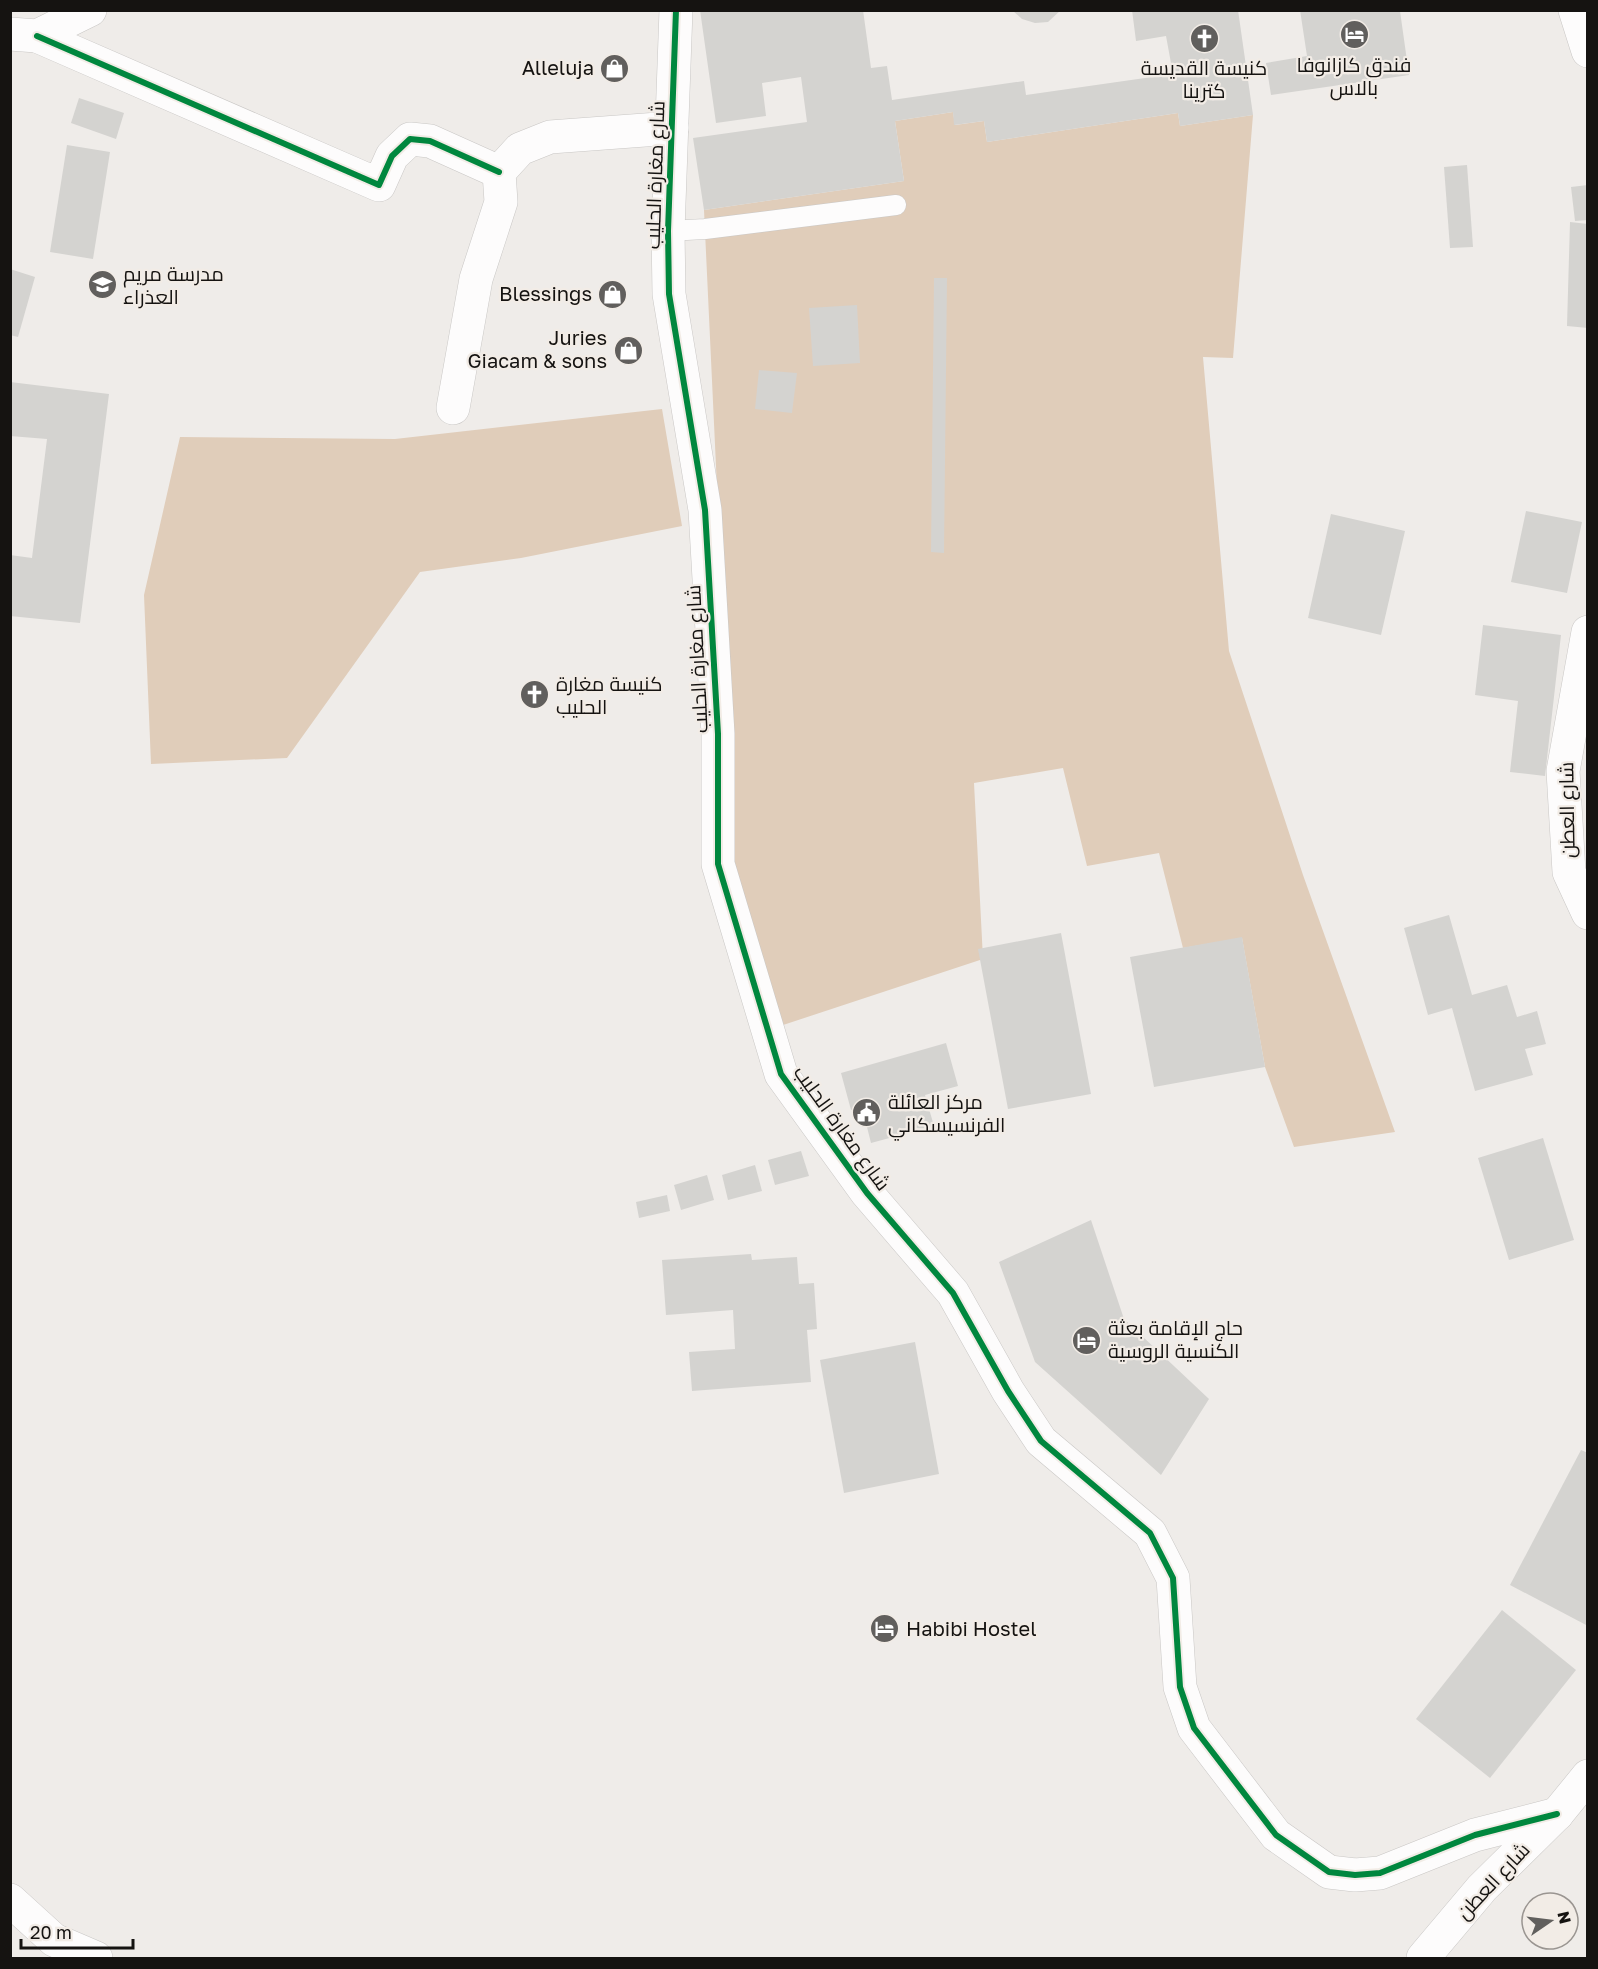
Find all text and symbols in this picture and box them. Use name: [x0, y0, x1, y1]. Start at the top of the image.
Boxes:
hotel icon: فندق كازانوفا بالاس: [1338, 18, 1370, 50]
church icon: كنيسة القديسة كترينا: [1188, 22, 1220, 54]
shop icon: Alleluja: [599, 52, 631, 84]
place label: فندق كازانوفا بالاس: [1297, 52, 1411, 101]
place label: Alleluja: [522, 55, 594, 79]
place label: كنيسة القديسة كترينا: [1141, 55, 1267, 103]
street label: شارع مغارة الحليب: [639, 100, 672, 250]
place label: مدرسة مريم العذراء: [123, 261, 224, 309]
school or university icon: مدرسة مريم العذراء: [86, 269, 118, 301]
shop icon: Blessings: [597, 278, 629, 310]
place label: Blessings: [499, 281, 592, 305]
place label: Juries Giacam & sons: [467, 325, 607, 372]
shop icon: Juries Giacam & sons: [612, 334, 644, 366]
street label: شارع مغارة الحليب: [680, 584, 715, 734]
place label: كنيسة مغارة الحليب: [556, 671, 662, 718]
church icon: كنيسة مغارة الحليب: [519, 679, 551, 711]
street label: شارع العطن: [1553, 762, 1582, 858]
street label: شارع مغارة الحليب: [787, 1060, 896, 1196]
place label: مركز العائلة الفرنسيسكاني: [888, 1089, 1005, 1141]
public building icon: مركز العائلة الفرنسيسكاني: [851, 1097, 883, 1129]
place label: حاج الإقامة بعثة الكنسية الروسية: [1108, 1315, 1243, 1363]
hotel icon: حاج الإقامة بعثة الكنسية الروسية: [1071, 1324, 1103, 1356]
hotel icon: Habibi Hostel: [869, 1613, 901, 1645]
place label: Habibi Hostel: [906, 1616, 1037, 1640]
street label: شارع العطن: [1451, 1837, 1536, 1926]
north arrow: [1520, 1891, 1580, 1951]
text: N: [1553, 1909, 1576, 1926]
scale bar: [21, 1912, 134, 1950]
text: 20 m: [30, 1921, 72, 1943]

